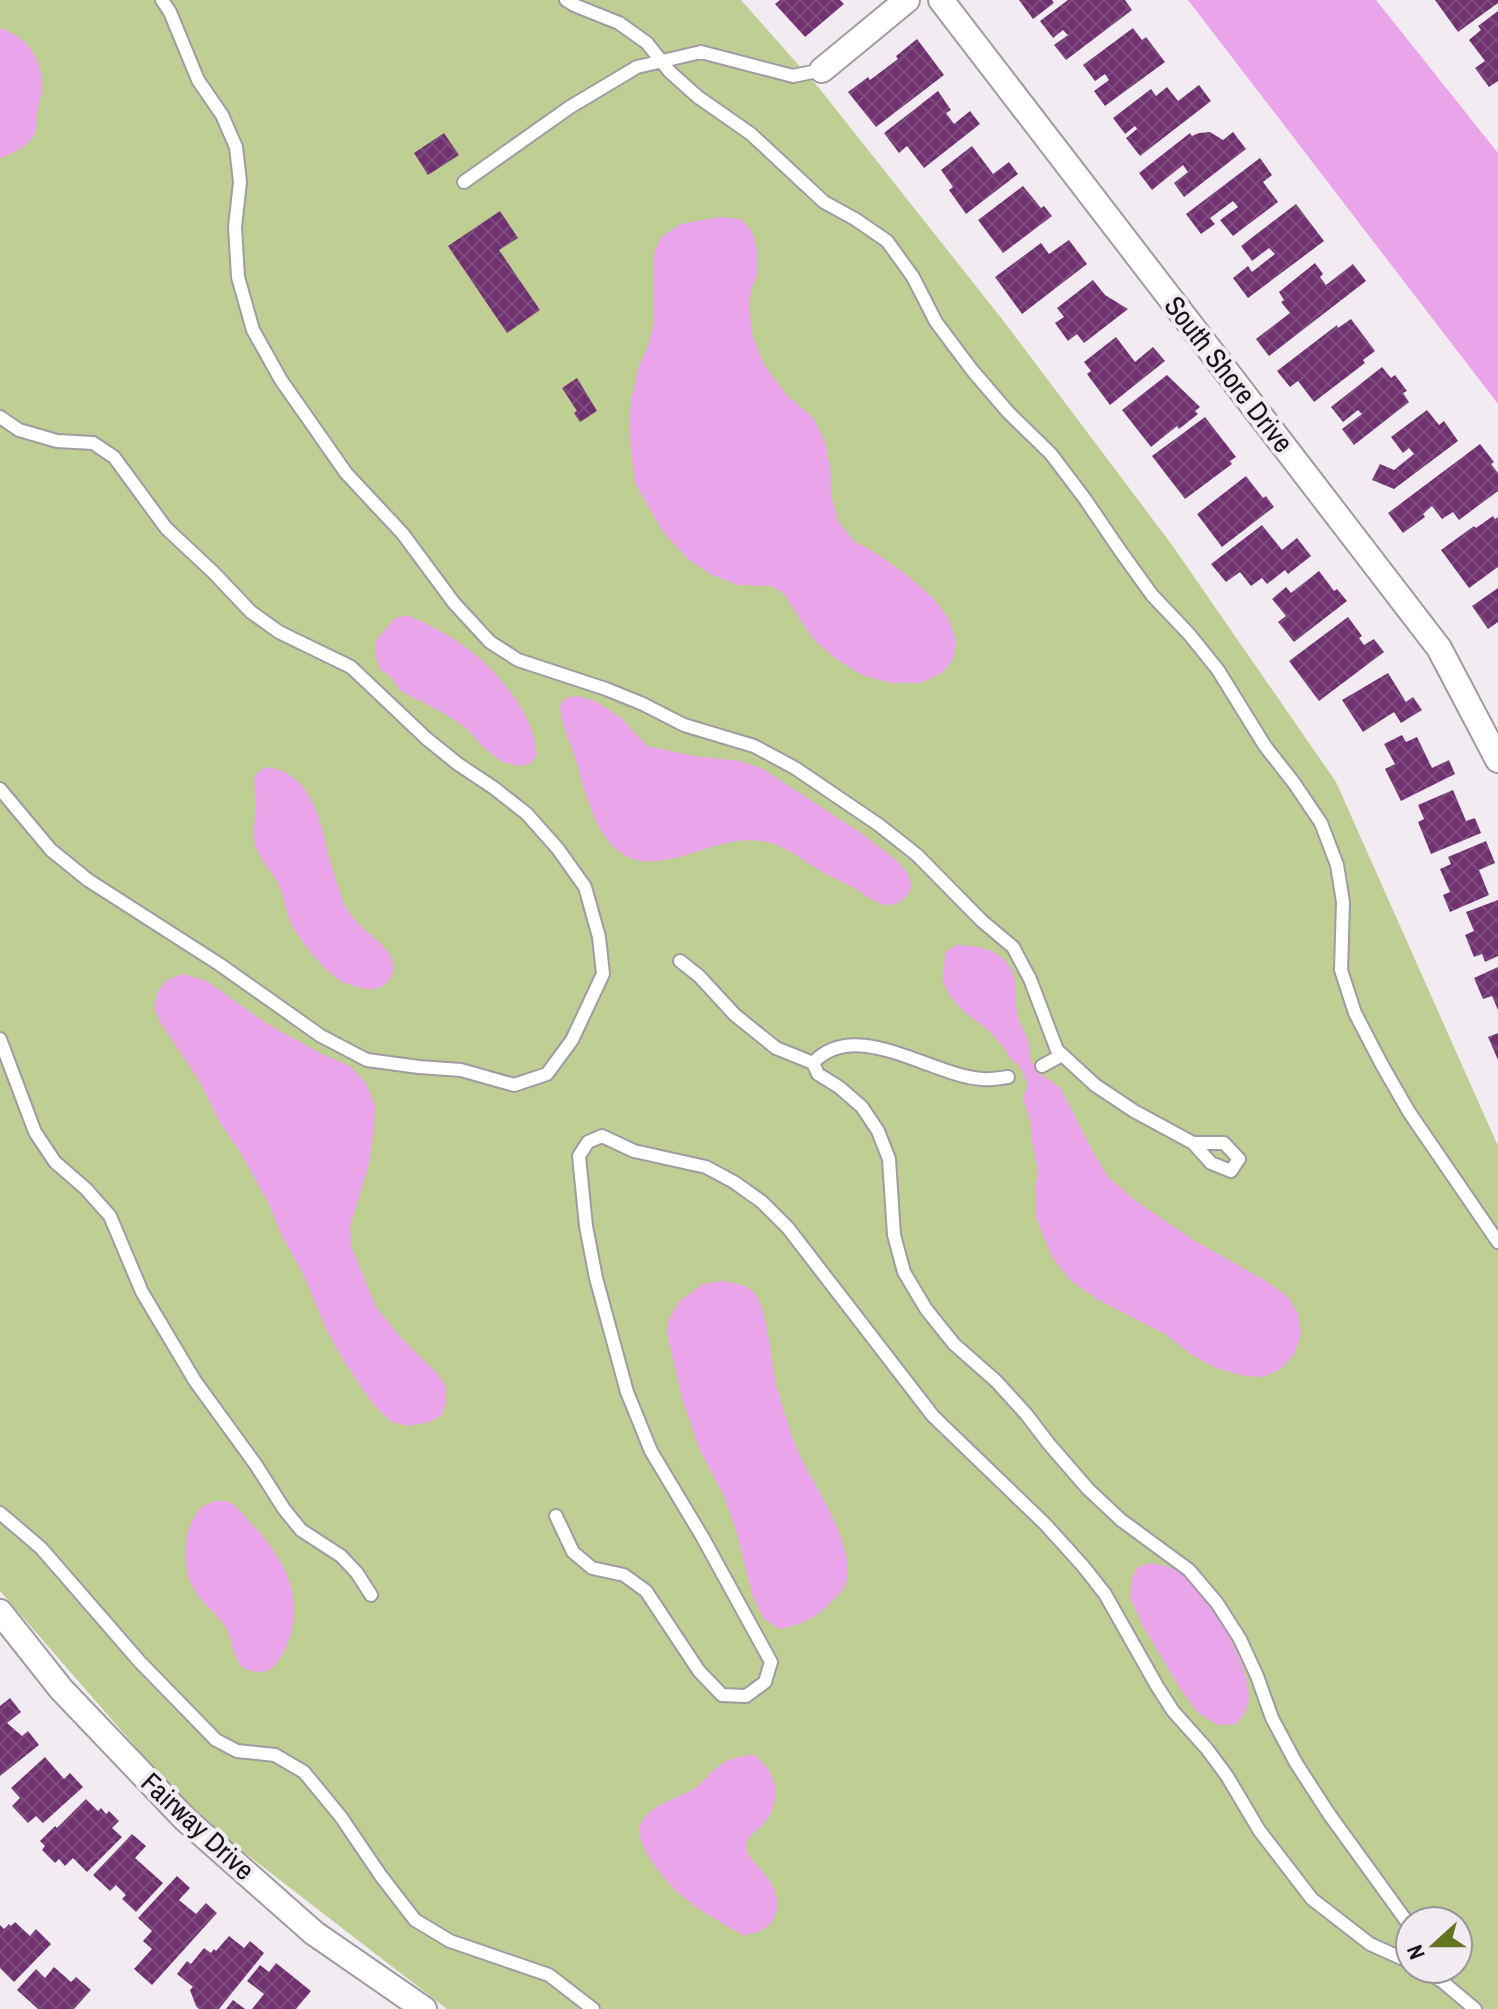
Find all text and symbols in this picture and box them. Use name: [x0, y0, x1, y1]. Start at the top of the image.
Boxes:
street label: South Shore Drive: [1156, 288, 1302, 460]
street label: Fairway Drive: [133, 1764, 263, 1888]
north arrow: [1394, 1905, 1474, 1985]
text: N: [1399, 1941, 1432, 1964]

